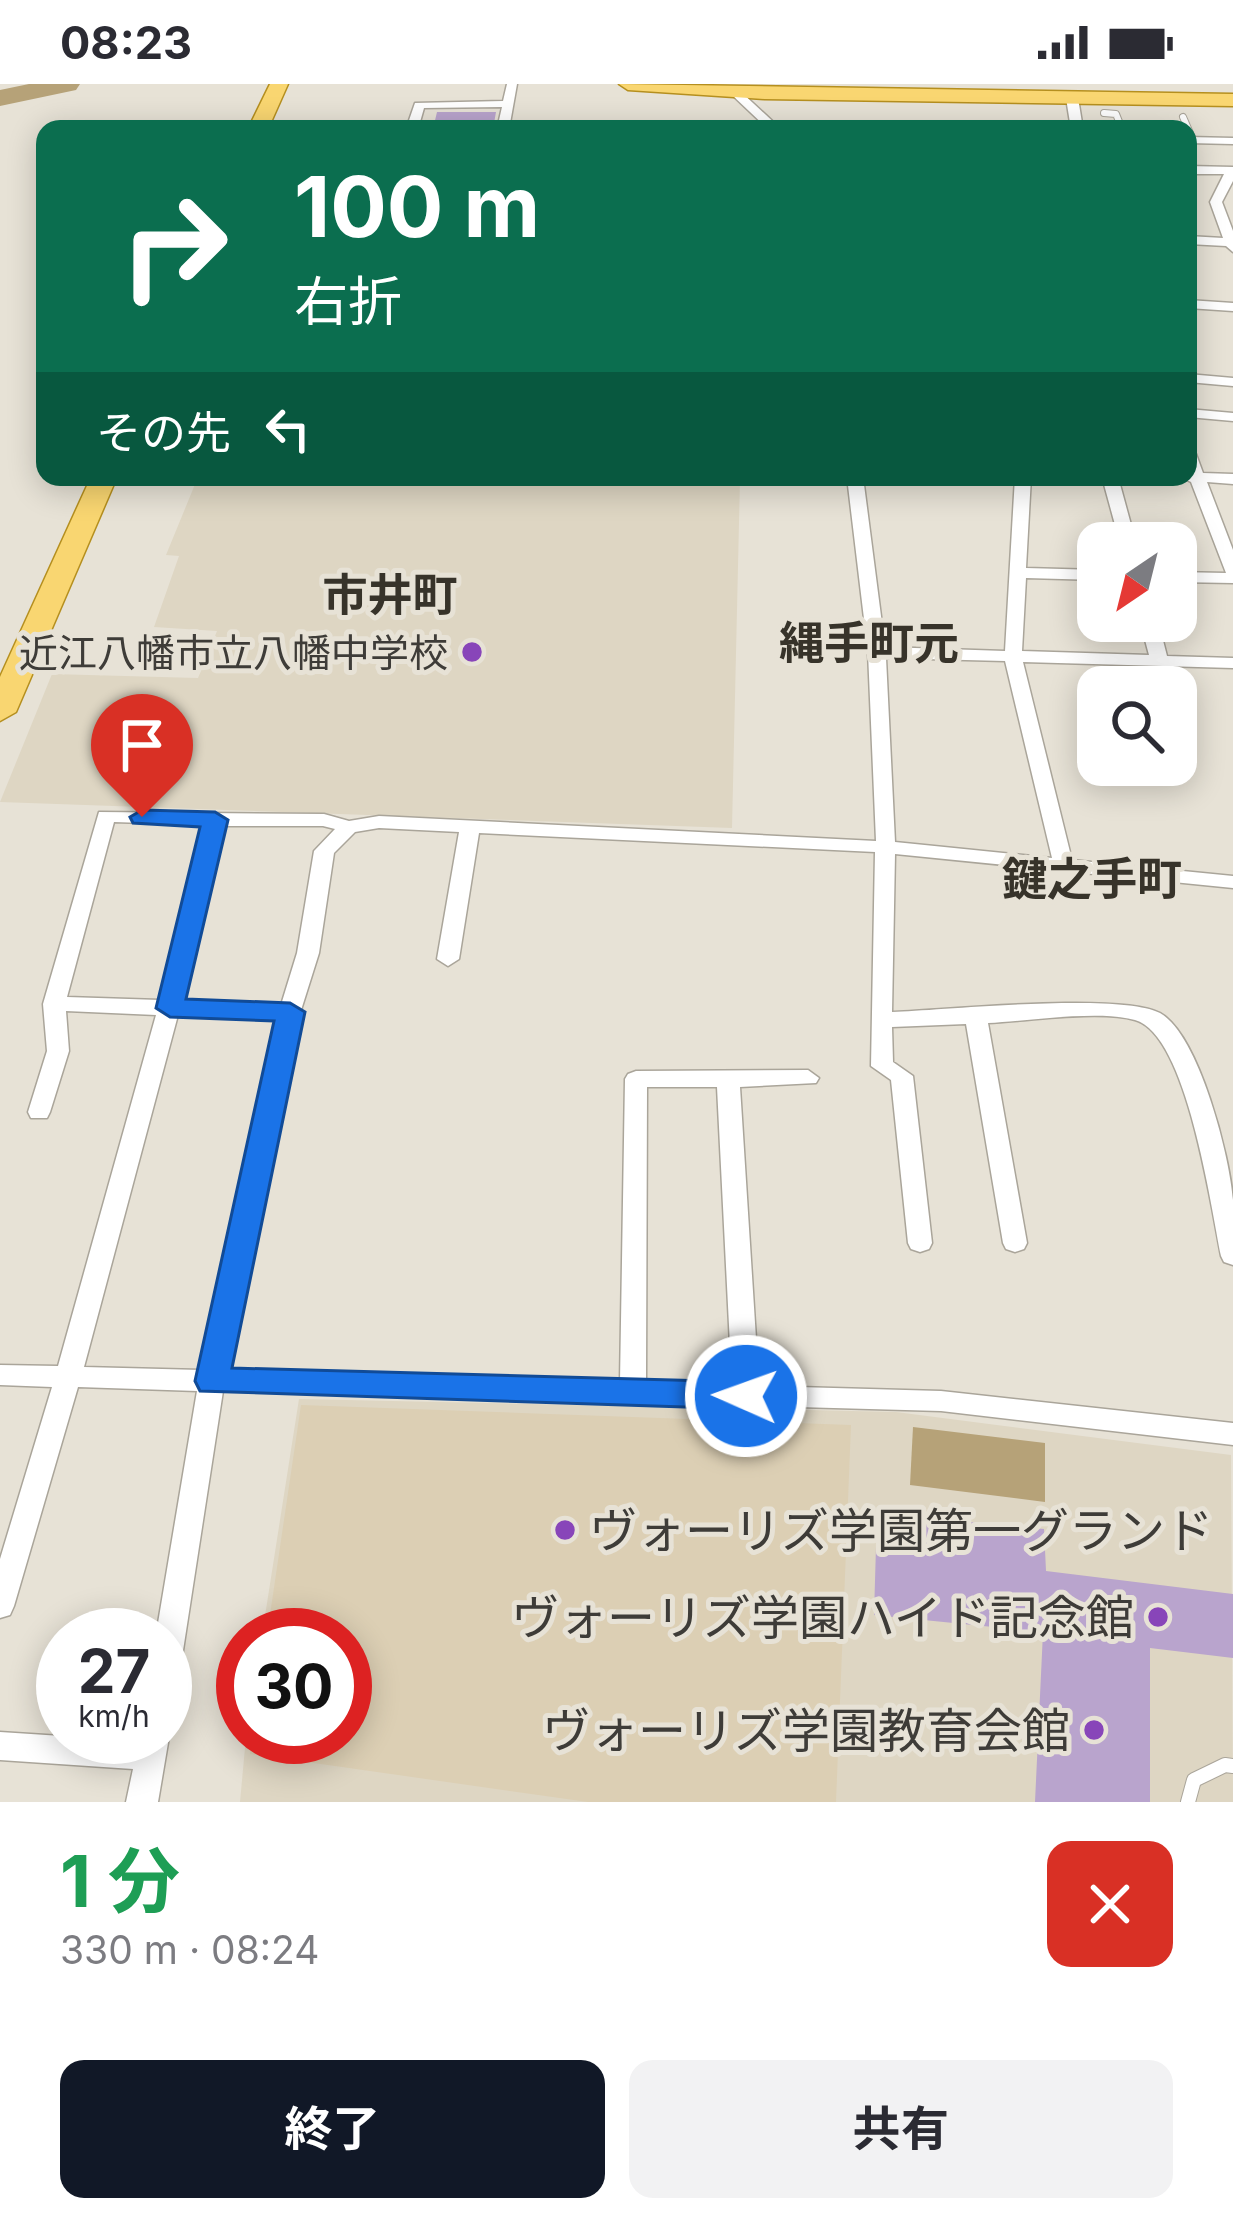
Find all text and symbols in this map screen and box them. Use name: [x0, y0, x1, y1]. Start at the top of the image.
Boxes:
text: 08:23: [60, 15, 192, 70]
text: 100 m: [294, 156, 540, 257]
icon: right: [96, 168, 252, 324]
text: 右折: [294, 269, 402, 334]
icon: left: [255, 396, 321, 462]
text: その先: [96, 405, 231, 460]
north arrow: [1077, 522, 1197, 642]
map controls: [1077, 522, 1197, 786]
district label: 市井町: [322, 567, 458, 622]
district label: 縄手町元: [779, 615, 959, 670]
place label: 近江八幡市立八幡中学校: [19, 629, 448, 676]
marker: 近江八幡市立八幡中学校: [459, 639, 485, 665]
button: search: [1077, 666, 1197, 786]
pin: [91, 694, 193, 817]
icon: arrive: [109, 712, 175, 778]
district label: 鍵之手町: [1002, 851, 1182, 906]
position arrow: [683, 1333, 809, 1459]
place label: ヴォーリズ学園第一グランド: [589, 1501, 1213, 1560]
marker: ヴォーリズ学園第一グランド: [552, 1517, 578, 1543]
place label: ヴォーリズ学園ハイド記念館: [511, 1588, 1134, 1647]
marker: ヴォーリズ学園ハイド記念館: [1145, 1604, 1171, 1630]
speed limit sign: 30: [216, 1608, 372, 1764]
text: 27: [78, 1635, 150, 1707]
text: km/h: [78, 1698, 150, 1734]
place label: ヴォーリズ学園教育会館: [542, 1701, 1070, 1760]
marker: ヴォーリズ学園教育会館: [1081, 1717, 1107, 1743]
text: 1 分: [60, 1837, 180, 1924]
button: close: [1047, 1841, 1173, 1967]
text: 330 m · 08:24: [60, 1926, 319, 1973]
button: 終了: [60, 2060, 605, 2198]
button: 共有: [629, 2060, 1173, 2198]

